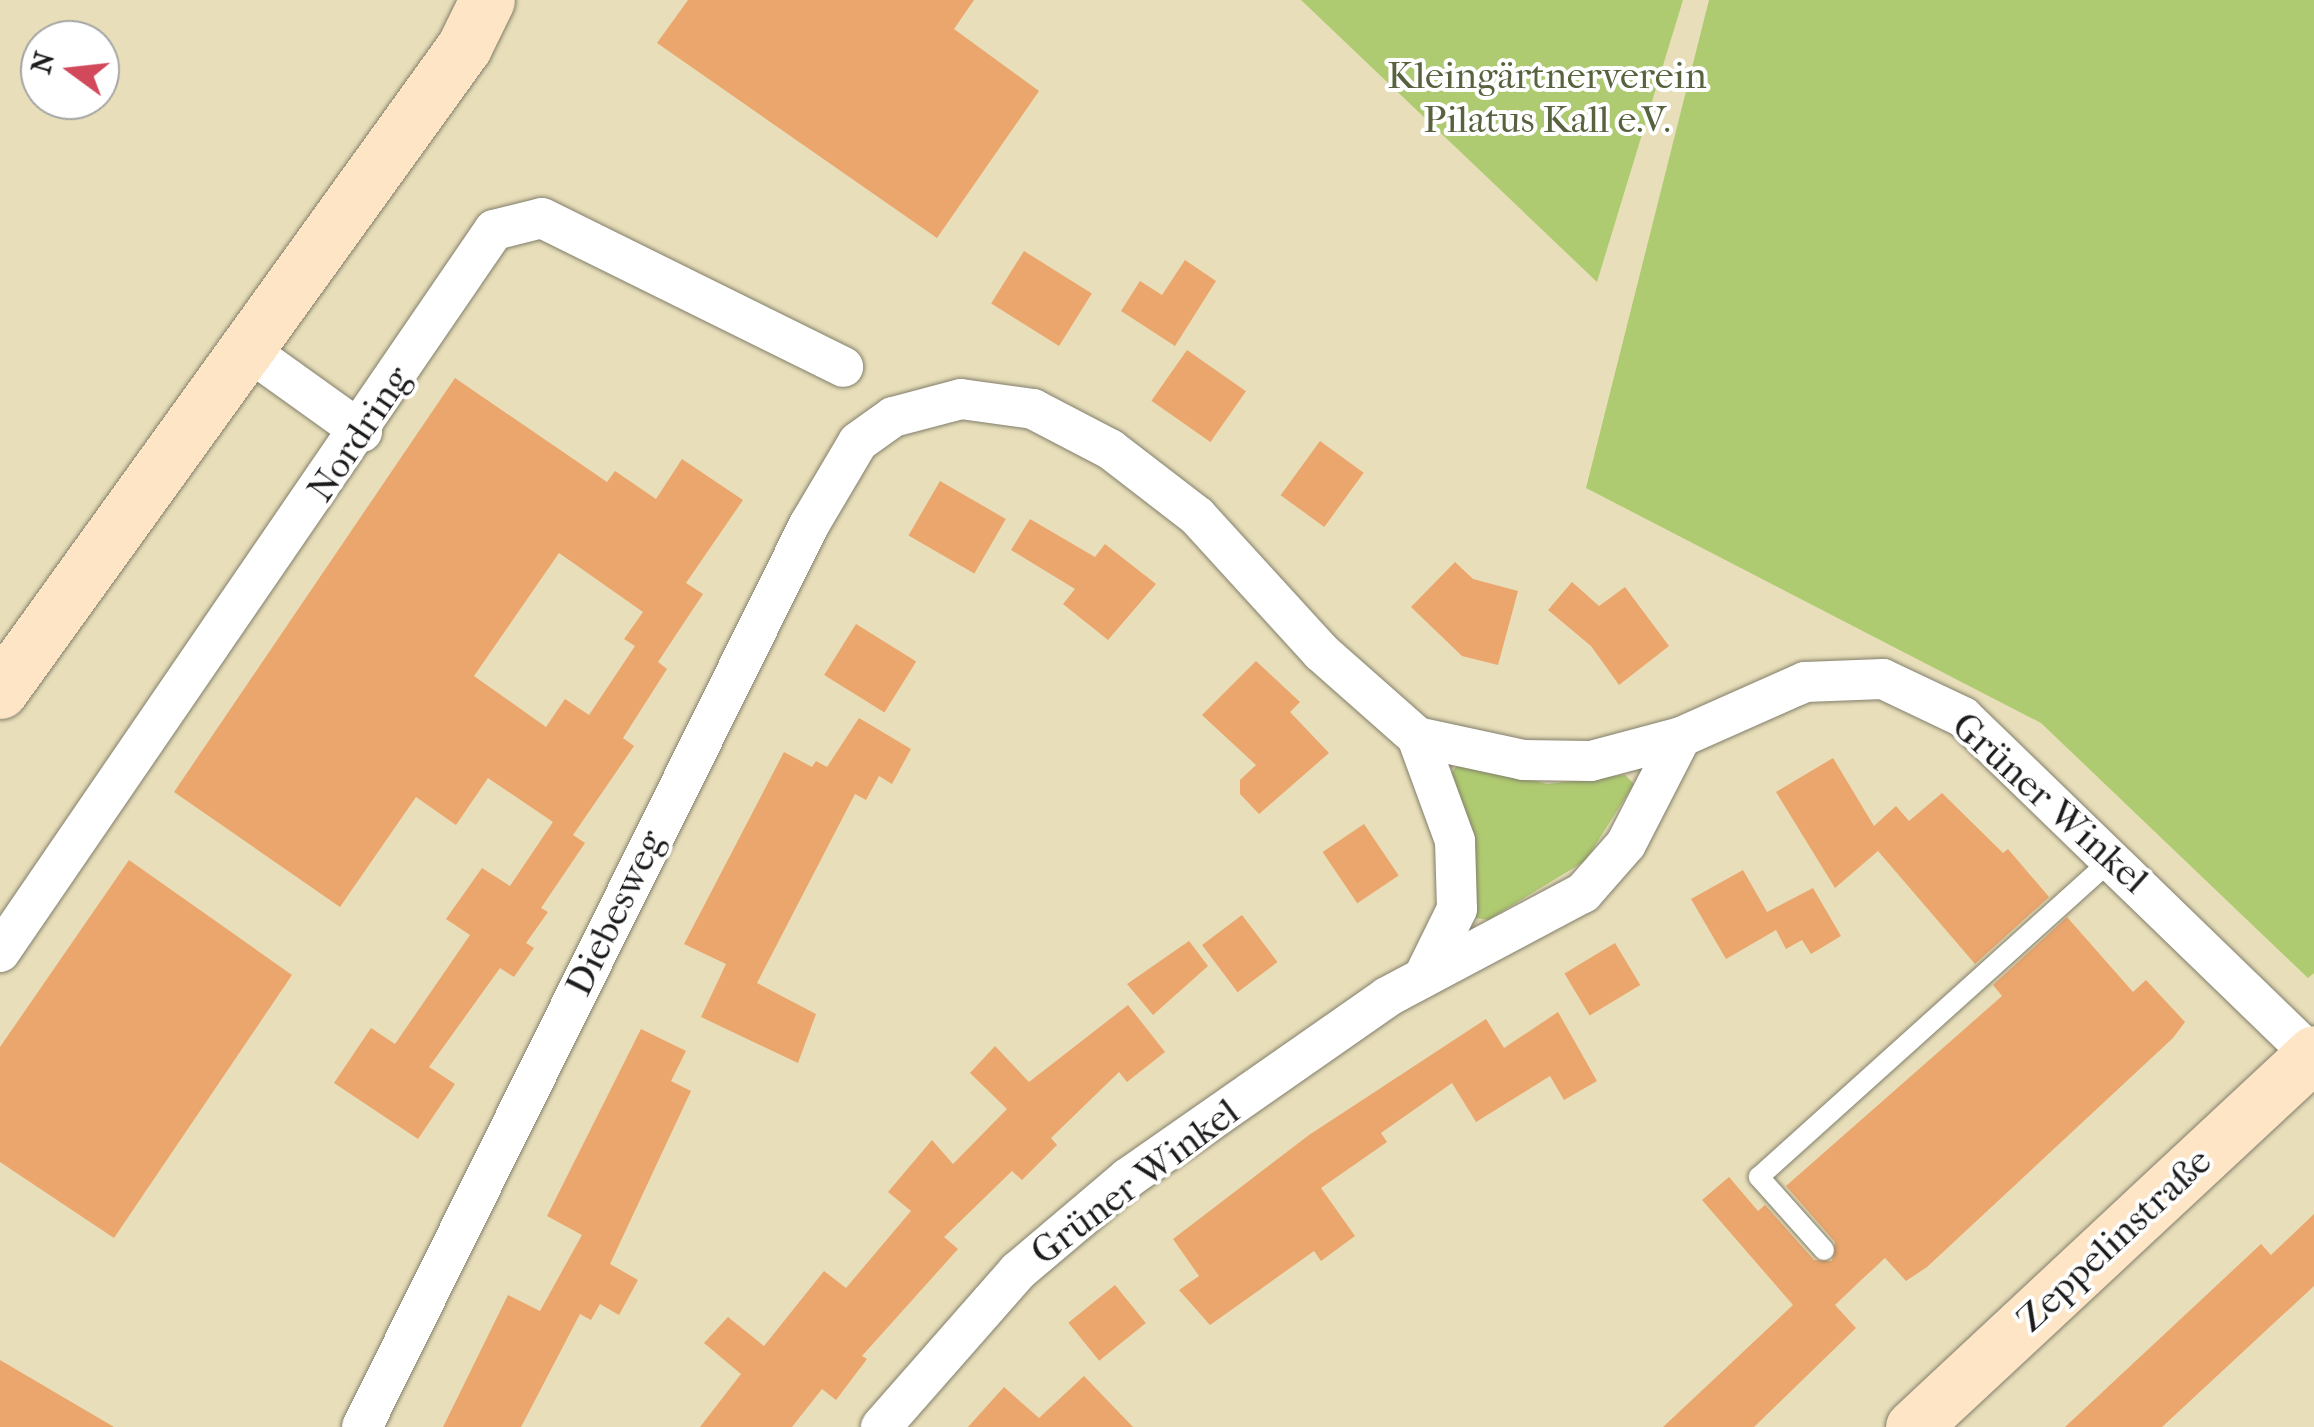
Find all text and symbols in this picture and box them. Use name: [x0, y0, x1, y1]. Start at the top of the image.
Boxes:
north arrow: [20, 20, 120, 120]
text: N: [24, 48, 61, 77]
park label: Kleingärtnerverein Pilatus Kall e.V.: [1387, 53, 1707, 142]
street label: Nordring: [297, 358, 421, 510]
street label: Grüner Winkel: [1943, 703, 2157, 903]
street label: Diebesweg: [555, 823, 675, 1003]
street label: Grüner Winkel: [1022, 1089, 1248, 1275]
street label: Zeppelinstraße: [2007, 1138, 2221, 1342]

